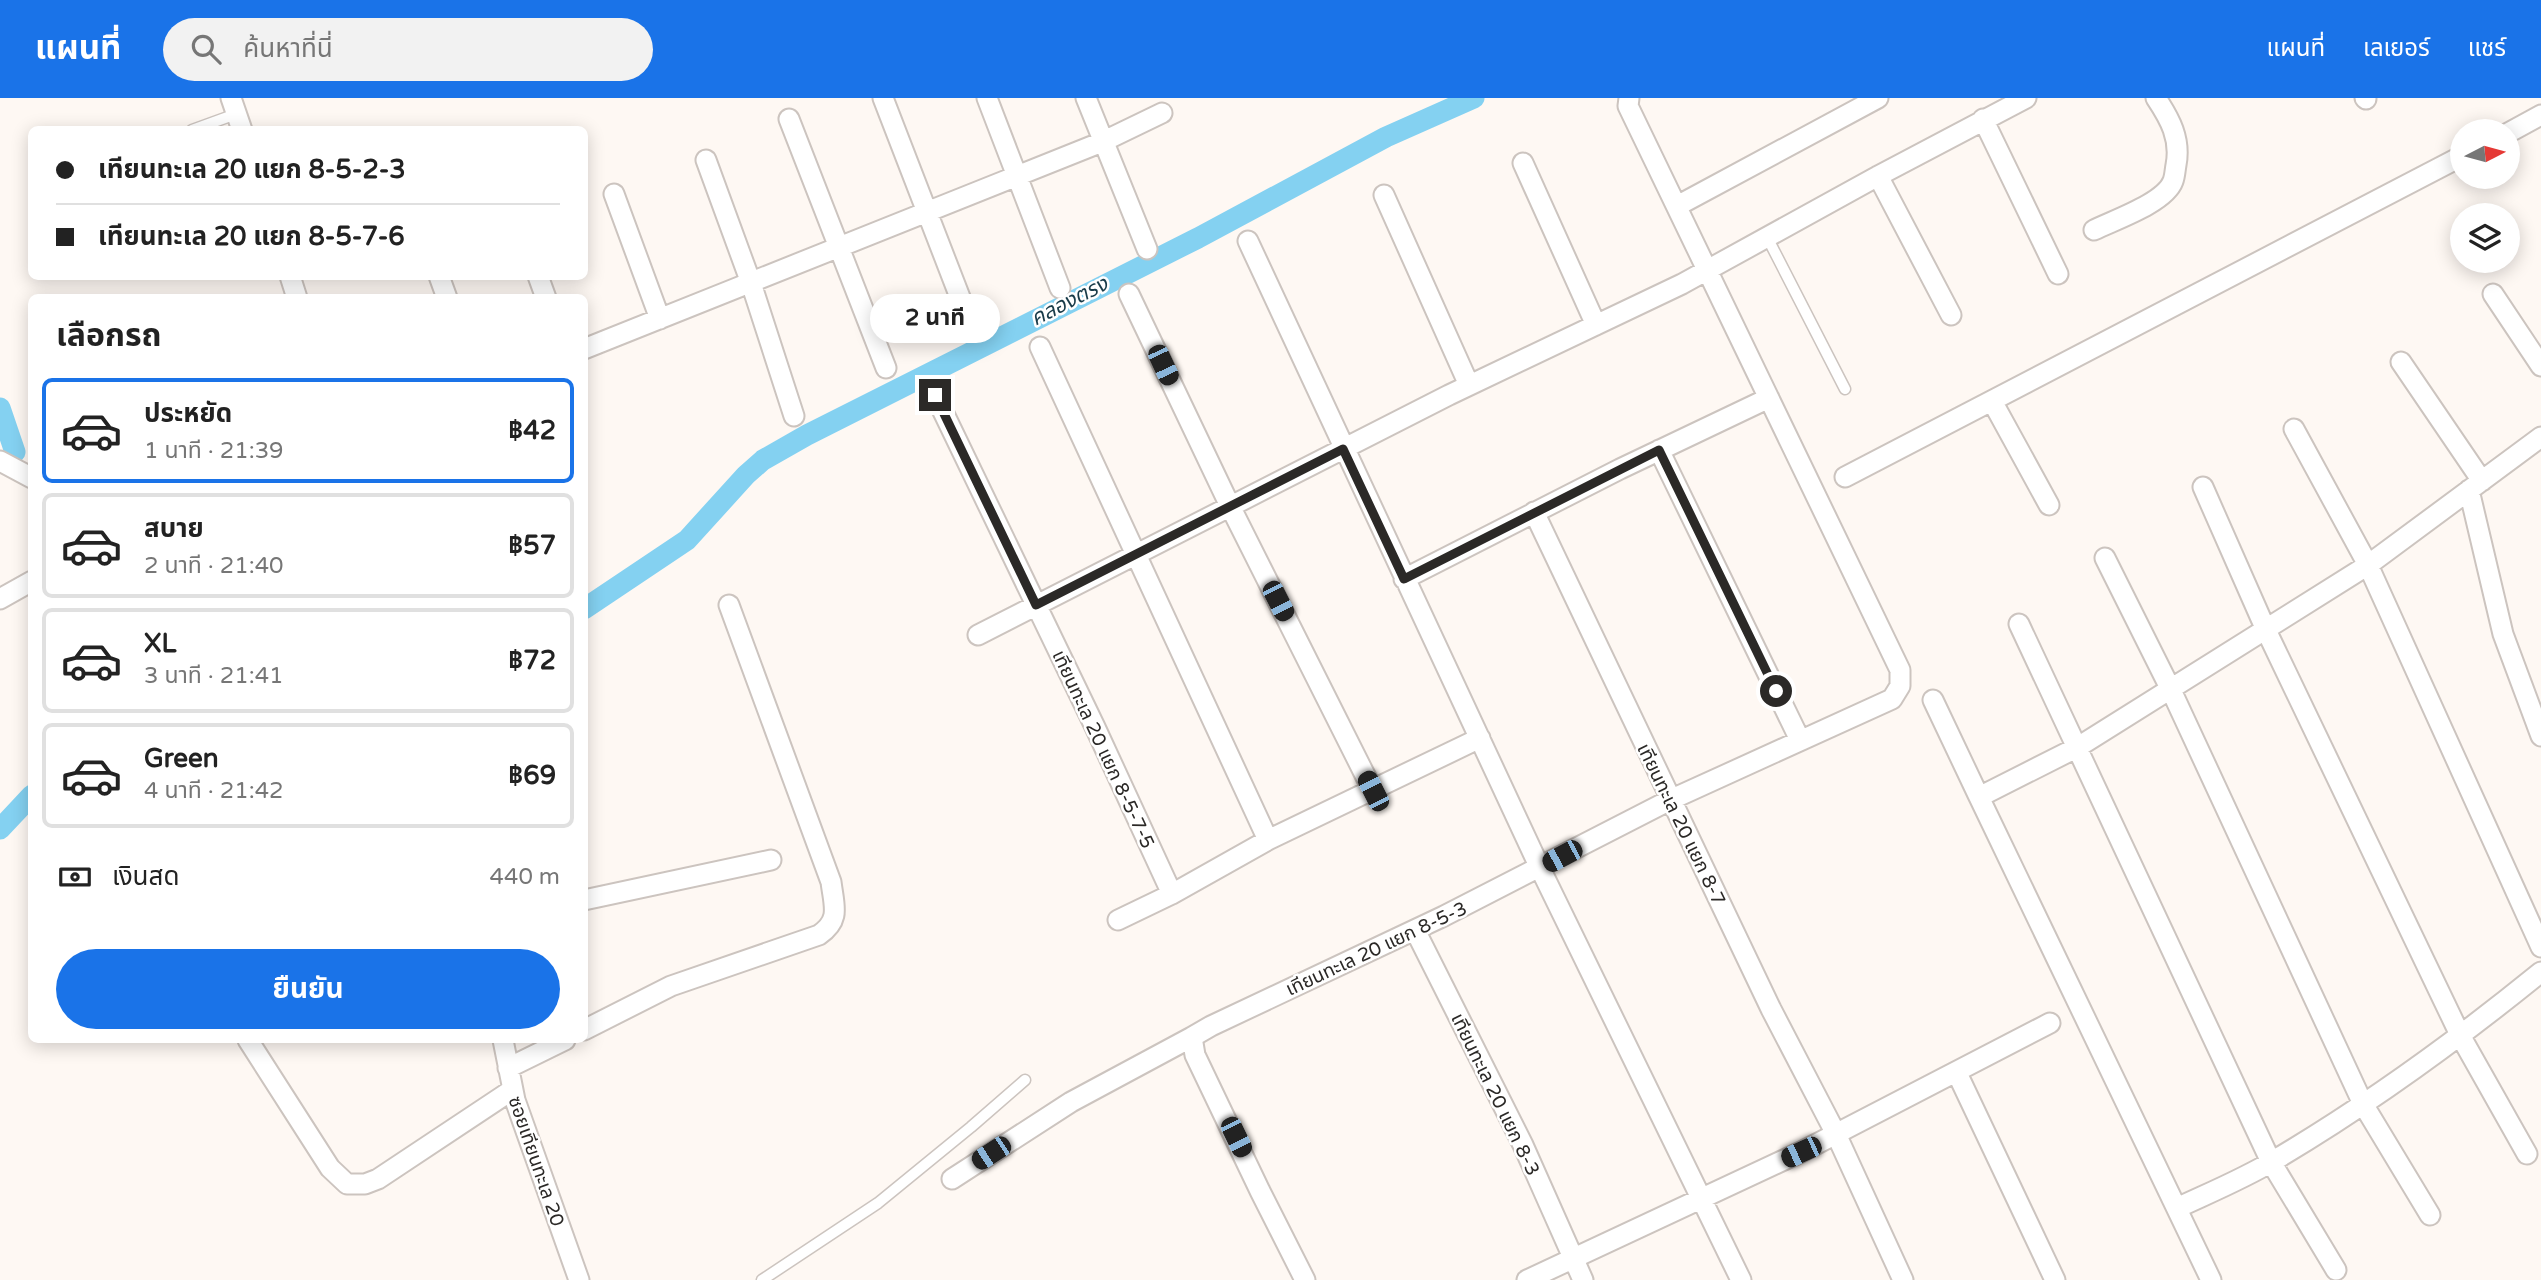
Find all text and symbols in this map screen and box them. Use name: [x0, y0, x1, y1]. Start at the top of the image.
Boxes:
search box: [163, 18, 653, 81]
text: แผนที่: [35, 29, 121, 68]
icon: search: [187, 30, 225, 68]
text: ค้นหาที่นี่: [243, 33, 333, 64]
text: แผนที่: [2267, 34, 2325, 63]
text: เลเยอร์: [2363, 34, 2430, 63]
text: แชร์: [2468, 34, 2506, 63]
north arrow: [2450, 119, 2520, 189]
map controls: [2450, 119, 2520, 273]
text: เทียนทะเล 20 แยก 8-5-2-3: [98, 154, 406, 185]
button: layers: [2450, 203, 2520, 273]
text: เทียนทะเล 20 แยก 8-5-7-6: [98, 221, 405, 252]
water label: คลองตรง: [1027, 271, 1113, 331]
callout: 2 นาที: [870, 294, 1000, 342]
text: 2 นาที: [905, 304, 965, 332]
text: เลือกรถ: [56, 317, 161, 355]
car: [1145, 342, 1182, 388]
route end: [919, 379, 951, 411]
text: ประหยัด: [144, 398, 232, 429]
icon: car: [60, 399, 123, 462]
text: ฿42: [508, 415, 556, 446]
text: 1 นาที · 21:39: [144, 437, 284, 465]
text: สบาย: [144, 513, 204, 544]
icon: car: [60, 514, 123, 577]
text: ฿57: [508, 530, 556, 561]
text: 2 นาที · 21:40: [144, 552, 284, 580]
car: [1260, 578, 1297, 624]
text: XL: [144, 628, 176, 659]
icon: car: [60, 629, 123, 692]
text: ฿72: [508, 645, 556, 676]
street label: เทียนทะเล 20 แยก 8-5-7-5: [1047, 647, 1159, 852]
text: 3 นาที · 21:41: [144, 662, 284, 690]
route start: [1760, 675, 1792, 707]
street label: เทียนทะเล 20 แยก 8-7: [1632, 740, 1730, 909]
text: Green: [144, 743, 219, 774]
icon: car: [60, 744, 123, 807]
text: ฿69: [508, 760, 556, 791]
car: [1355, 768, 1392, 814]
text: 4 นาที · 21:42: [144, 777, 284, 805]
car: [1539, 837, 1586, 875]
icon: cash: [56, 858, 94, 896]
text: เงินสด: [112, 861, 179, 892]
text: 440 m: [490, 863, 560, 891]
street label: เทียนทะเล 20 แยก 8-5-3: [1282, 897, 1470, 1001]
button: ยืนยัน: [56, 949, 560, 1029]
street label: เทียนทะเล 20 แยก 8-3: [1446, 1010, 1544, 1179]
street label: ซอยเทียนทะเล 20: [504, 1093, 569, 1229]
car: [1218, 1114, 1255, 1160]
car: [968, 1133, 1015, 1173]
car: [1778, 1134, 1825, 1170]

